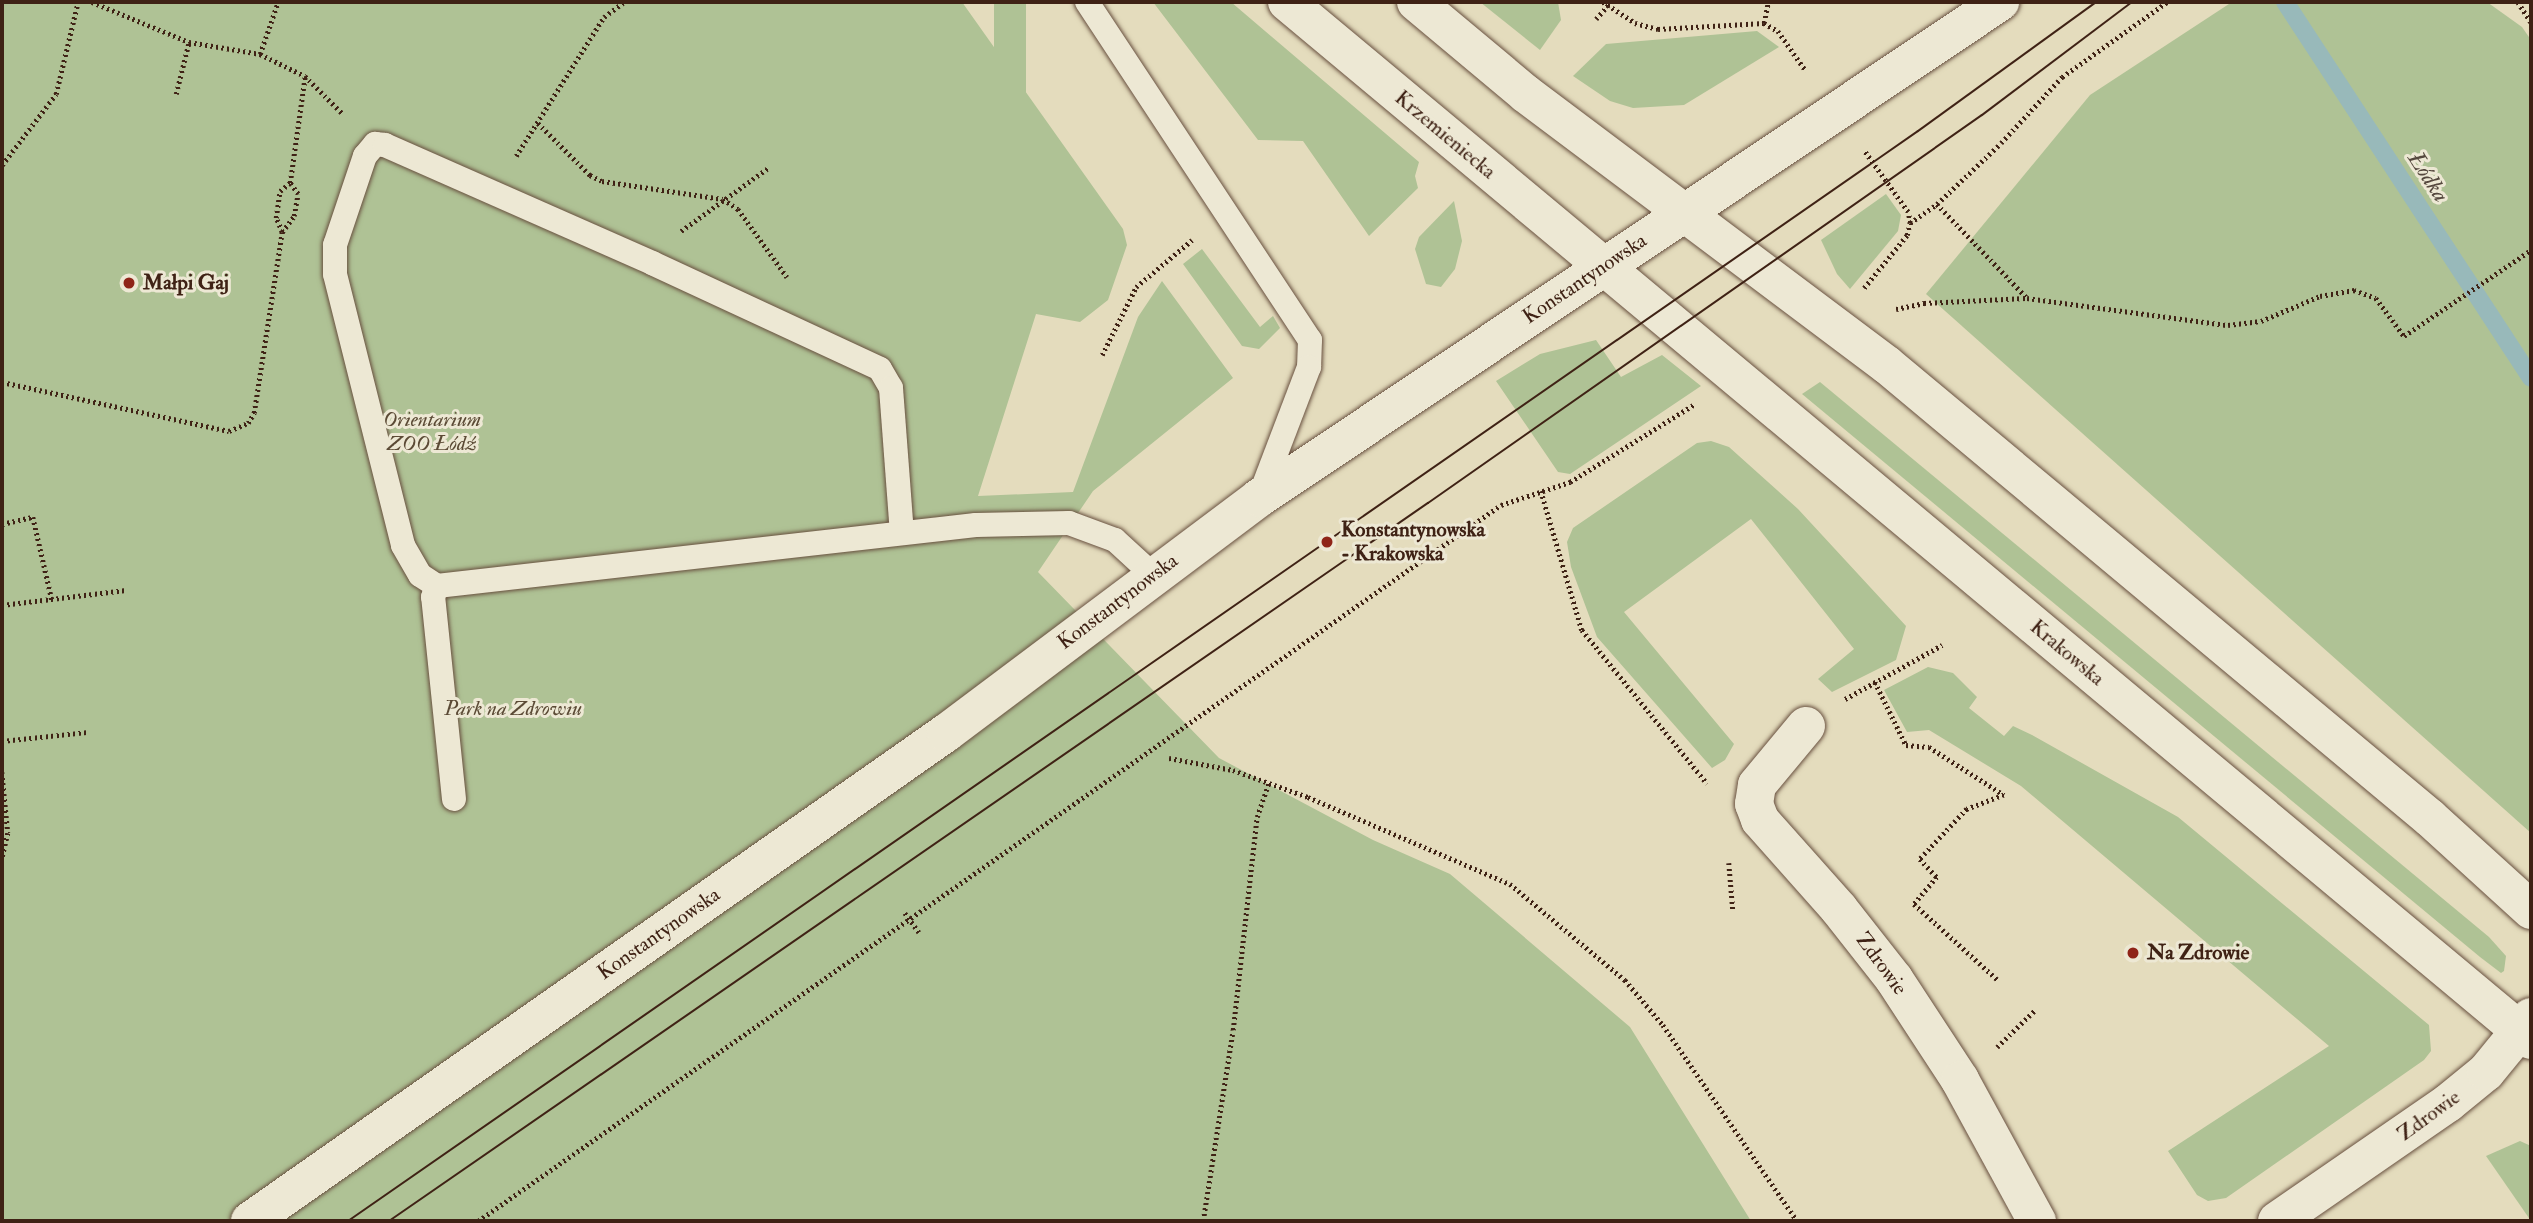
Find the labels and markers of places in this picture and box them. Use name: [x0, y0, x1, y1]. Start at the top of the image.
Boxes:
place label: Małpi Gaj: [143, 270, 229, 296]
marker: Małpi Gaj: [121, 275, 137, 291]
place label: Konstantynowska - Krakowska: [1341, 517, 1485, 567]
marker: Konstantynowska - Krakowska: [1319, 534, 1335, 550]
place label: Na Zdrowie: [2147, 940, 2249, 966]
marker: Na Zdrowie: [2125, 945, 2141, 961]

